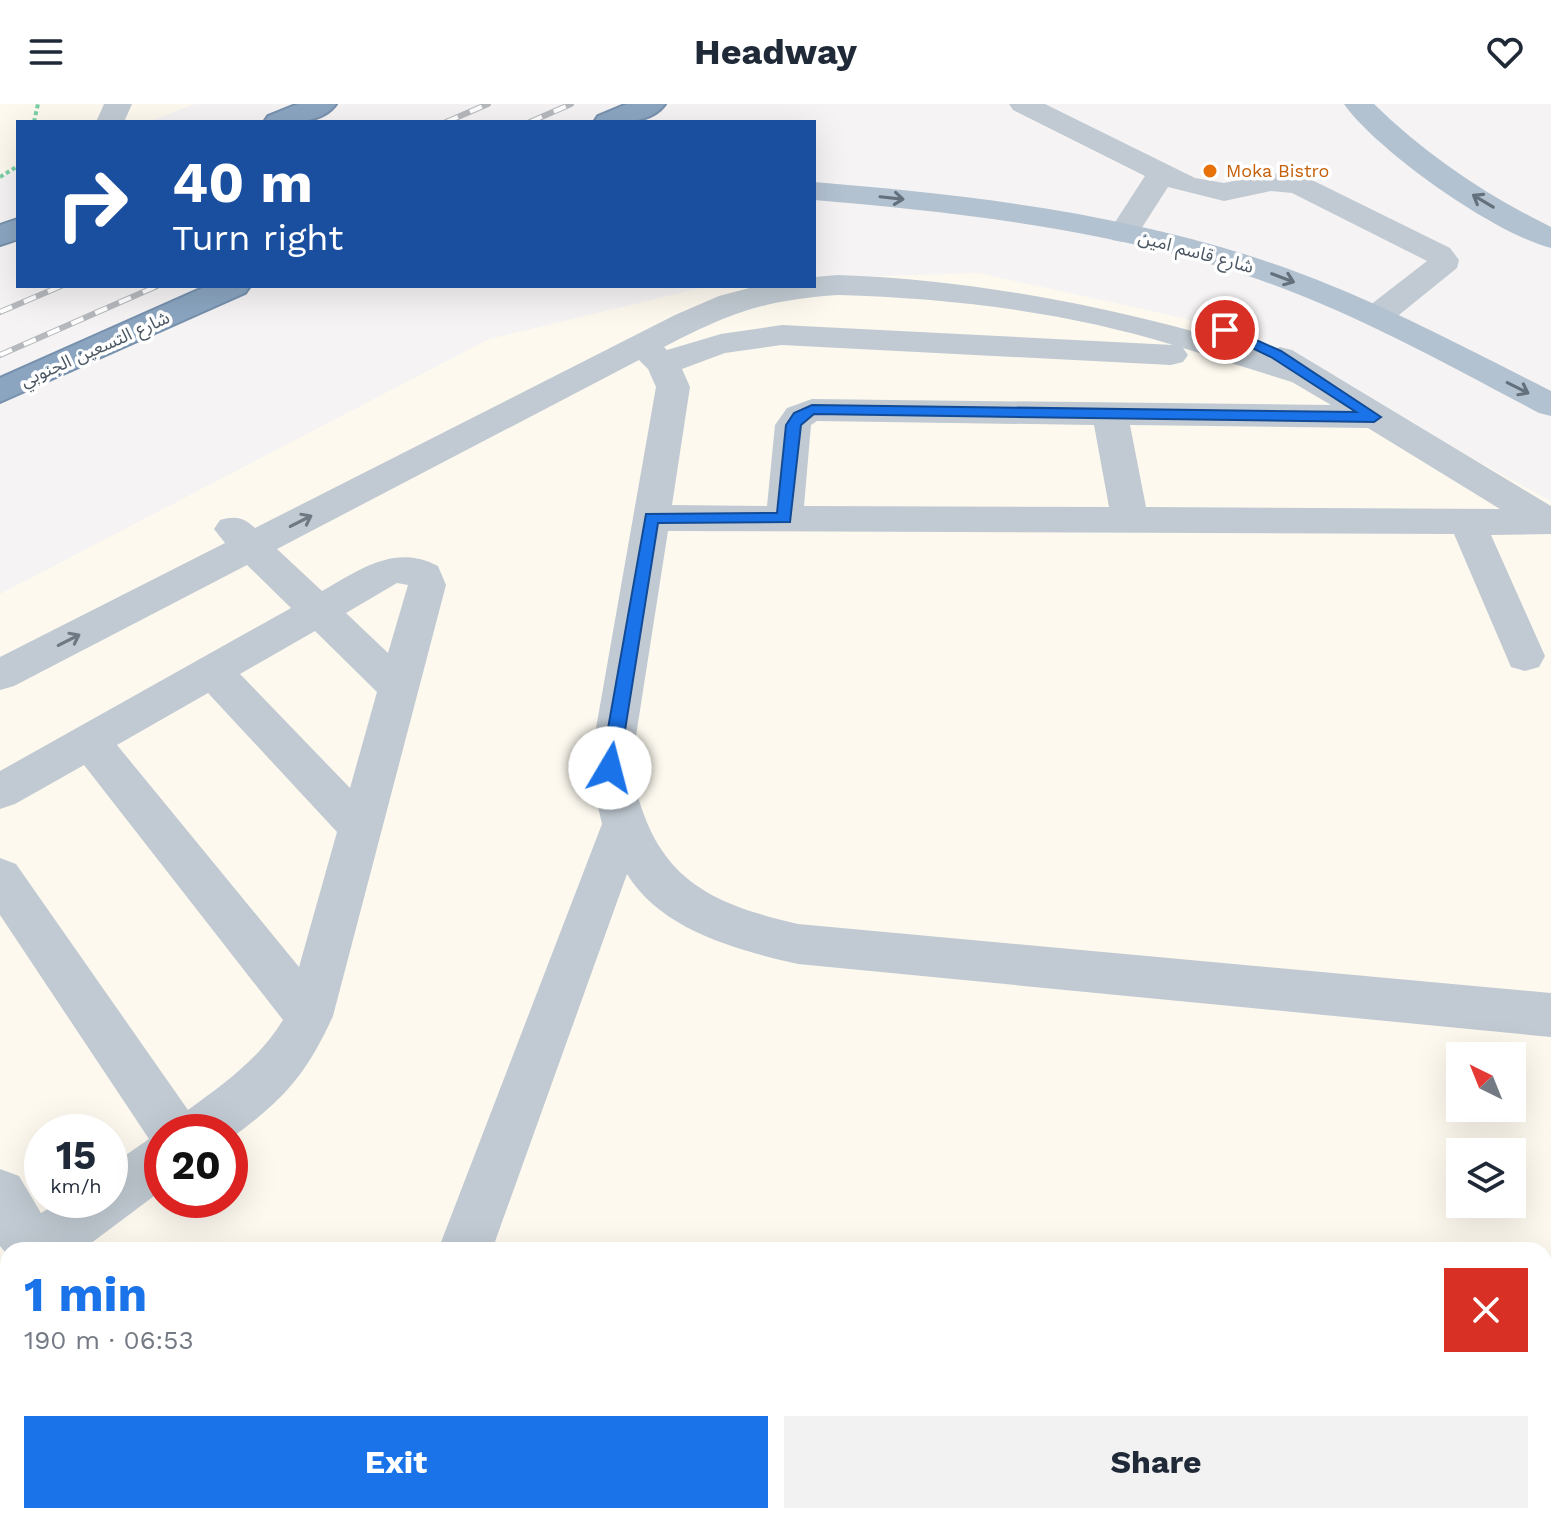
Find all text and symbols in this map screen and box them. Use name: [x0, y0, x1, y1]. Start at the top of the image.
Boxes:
icon: menu: [24, 30, 68, 74]
icon: heart: [1483, 30, 1527, 74]
text: Headway: [694, 31, 857, 73]
text: 40 m: [172, 150, 313, 216]
icon: right: [40, 152, 144, 256]
place label: Moka Bistro: [1226, 160, 1329, 181]
marker: Moka Bistro: [1201, 162, 1219, 180]
one-way arrow: [878, 191, 905, 206]
one-way arrow: [1472, 193, 1495, 209]
text: Turn right: [172, 217, 343, 259]
street label: شارع قاسم امين: [1135, 226, 1256, 281]
one-way arrow: [1270, 272, 1294, 286]
pin: [1191, 296, 1259, 364]
street label: شارع التسعين الجنوبي: [17, 306, 174, 394]
icon: arrive: [1203, 308, 1247, 352]
one-way arrow: [1505, 380, 1529, 396]
one-way arrow: [288, 513, 312, 528]
one-way arrow: [57, 631, 81, 647]
position arrow: [568, 726, 652, 810]
north arrow: [1446, 1042, 1526, 1122]
map controls: [1446, 1042, 1526, 1218]
speed limit sign: 20: [144, 1114, 248, 1218]
text: 15: [56, 1132, 96, 1179]
button: layers: [1446, 1138, 1526, 1218]
text: km/h: [50, 1174, 102, 1198]
text: 1 min: [24, 1266, 147, 1323]
button: close: [1444, 1268, 1528, 1352]
text: 190 m · 06:53: [24, 1325, 194, 1355]
button: Exit: [24, 1416, 768, 1508]
button: Share: [784, 1416, 1528, 1508]

